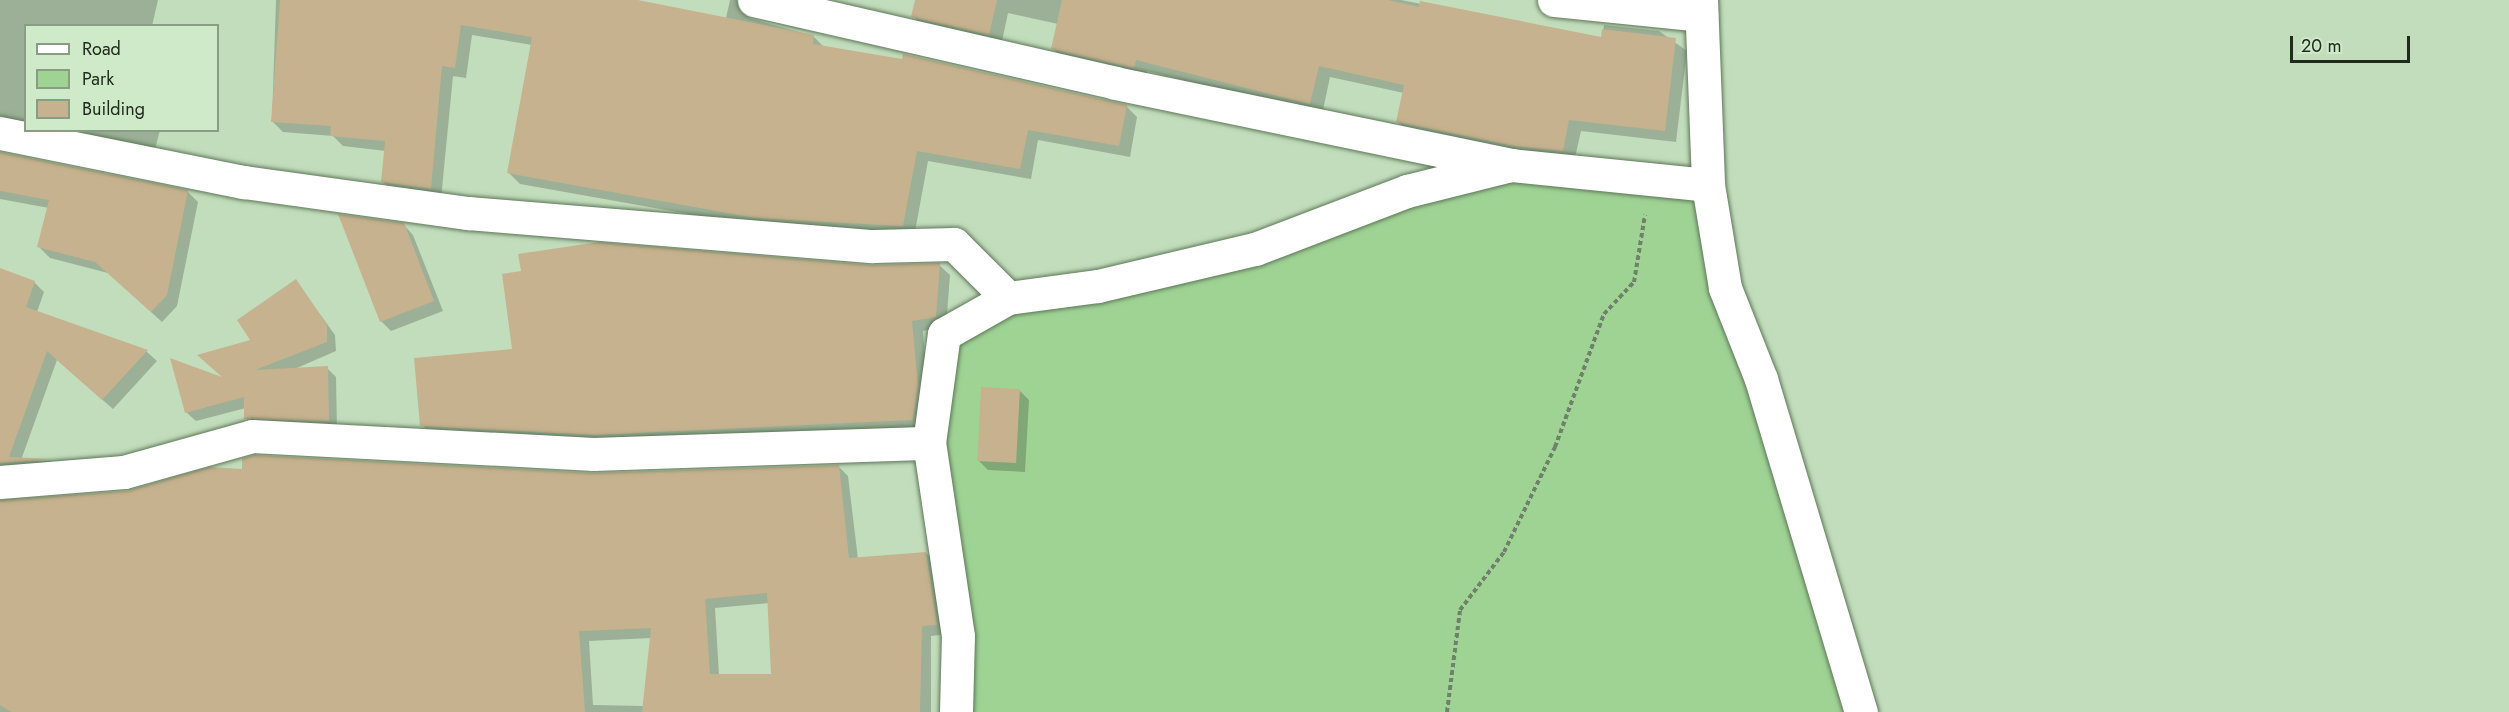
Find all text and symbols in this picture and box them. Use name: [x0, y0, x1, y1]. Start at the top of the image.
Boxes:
legend: [24, 24, 219, 132]
scale bar: [2293, 24, 2413, 62]
text: 20 m: [2301, 33, 2341, 59]
text: Road: [82, 36, 121, 62]
text: Park: [82, 66, 114, 92]
text: Building: [82, 96, 145, 122]

